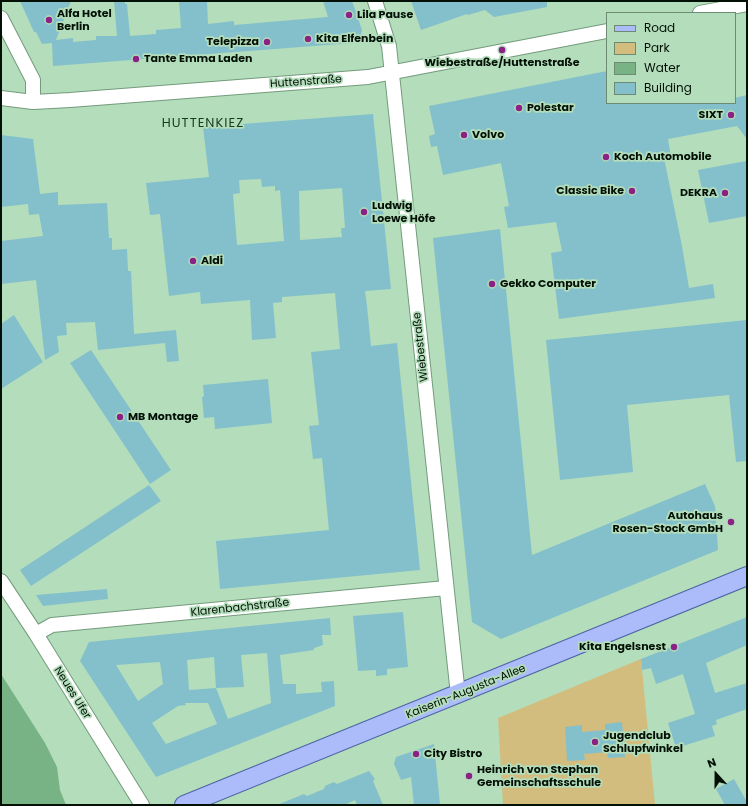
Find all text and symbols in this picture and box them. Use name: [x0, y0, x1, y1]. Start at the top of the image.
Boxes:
place label: Alfa Hotel Berlin: [57, 7, 112, 33]
place label: Lila Pause: [357, 8, 413, 22]
marker: Lila Pause: [344, 10, 354, 20]
legend: [606, 12, 736, 104]
marker: Alfa Hotel Berlin: [44, 15, 54, 25]
text: Road: [644, 19, 675, 36]
place label: Kita Elfenbein: [316, 32, 393, 46]
marker: Kita Elfenbein: [303, 34, 313, 44]
place label: Telepizza: [207, 35, 259, 49]
marker: Telepizza: [262, 37, 272, 47]
text: Park: [644, 39, 670, 56]
marker: Wiebestraße/Huttenstraße: [497, 45, 507, 55]
place label: Tante Emma Laden: [144, 52, 252, 66]
marker: Tante Emma Laden: [131, 54, 141, 64]
place label: Wiebestraße/Huttenstraße: [424, 56, 580, 70]
text: Water: [644, 59, 680, 76]
street label: Huttenstraße: [270, 73, 342, 91]
text: Building: [644, 79, 692, 96]
place label: Polestar: [527, 101, 574, 115]
marker: Polestar: [514, 103, 524, 113]
place label: SIXT: [699, 108, 723, 122]
marker: SIXT: [726, 110, 736, 120]
district label: HUTTENKIEZ: [162, 116, 244, 132]
place label: Volvo: [472, 128, 504, 142]
marker: Volvo: [459, 130, 469, 140]
place label: Koch Automobile: [614, 150, 711, 164]
marker: Koch Automobile: [601, 152, 611, 162]
place label: Classic Bike: [556, 184, 624, 198]
marker: Classic Bike: [627, 186, 637, 196]
place label: DEKRA: [680, 186, 717, 200]
marker: DEKRA: [720, 188, 730, 198]
place label: Ludwig Loewe Höfe: [372, 199, 435, 225]
marker: Ludwig Loewe Höfe: [359, 207, 369, 217]
place label: Aldi: [201, 254, 223, 268]
marker: Aldi: [188, 256, 198, 266]
place label: Gekko Computer: [500, 277, 596, 291]
marker: Gekko Computer: [487, 279, 497, 289]
street label: Wiebestraße: [411, 311, 431, 383]
place label: MB Montage: [128, 410, 198, 424]
marker: MB Montage: [115, 412, 125, 422]
place label: Autohaus Rosen-Stock GmbH: [613, 509, 723, 535]
marker: Autohaus Rosen-Stock GmbH: [726, 517, 736, 527]
street label: Klarenbachstraße: [190, 596, 290, 620]
place label: Kita Engelsnest: [579, 640, 666, 654]
marker: Kita Engelsnest: [669, 642, 679, 652]
street label: Kaiserin-Augusta-Allee: [404, 662, 528, 722]
street label: Neues Ufer: [51, 664, 93, 722]
place label: Jugendclub Schlupfwinkel: [603, 729, 683, 755]
marker: Jugendclub Schlupfwinkel: [590, 737, 600, 747]
place label: City Bistro: [424, 747, 482, 761]
marker: City Bistro: [411, 749, 421, 759]
north arrow: [696, 754, 736, 794]
text: N: [705, 754, 718, 772]
place label: Heinrich von Stephan Gemeinschaftsschule: [477, 763, 601, 789]
marker: Heinrich von Stephan Gemeinschaftsschule: [464, 771, 474, 781]

